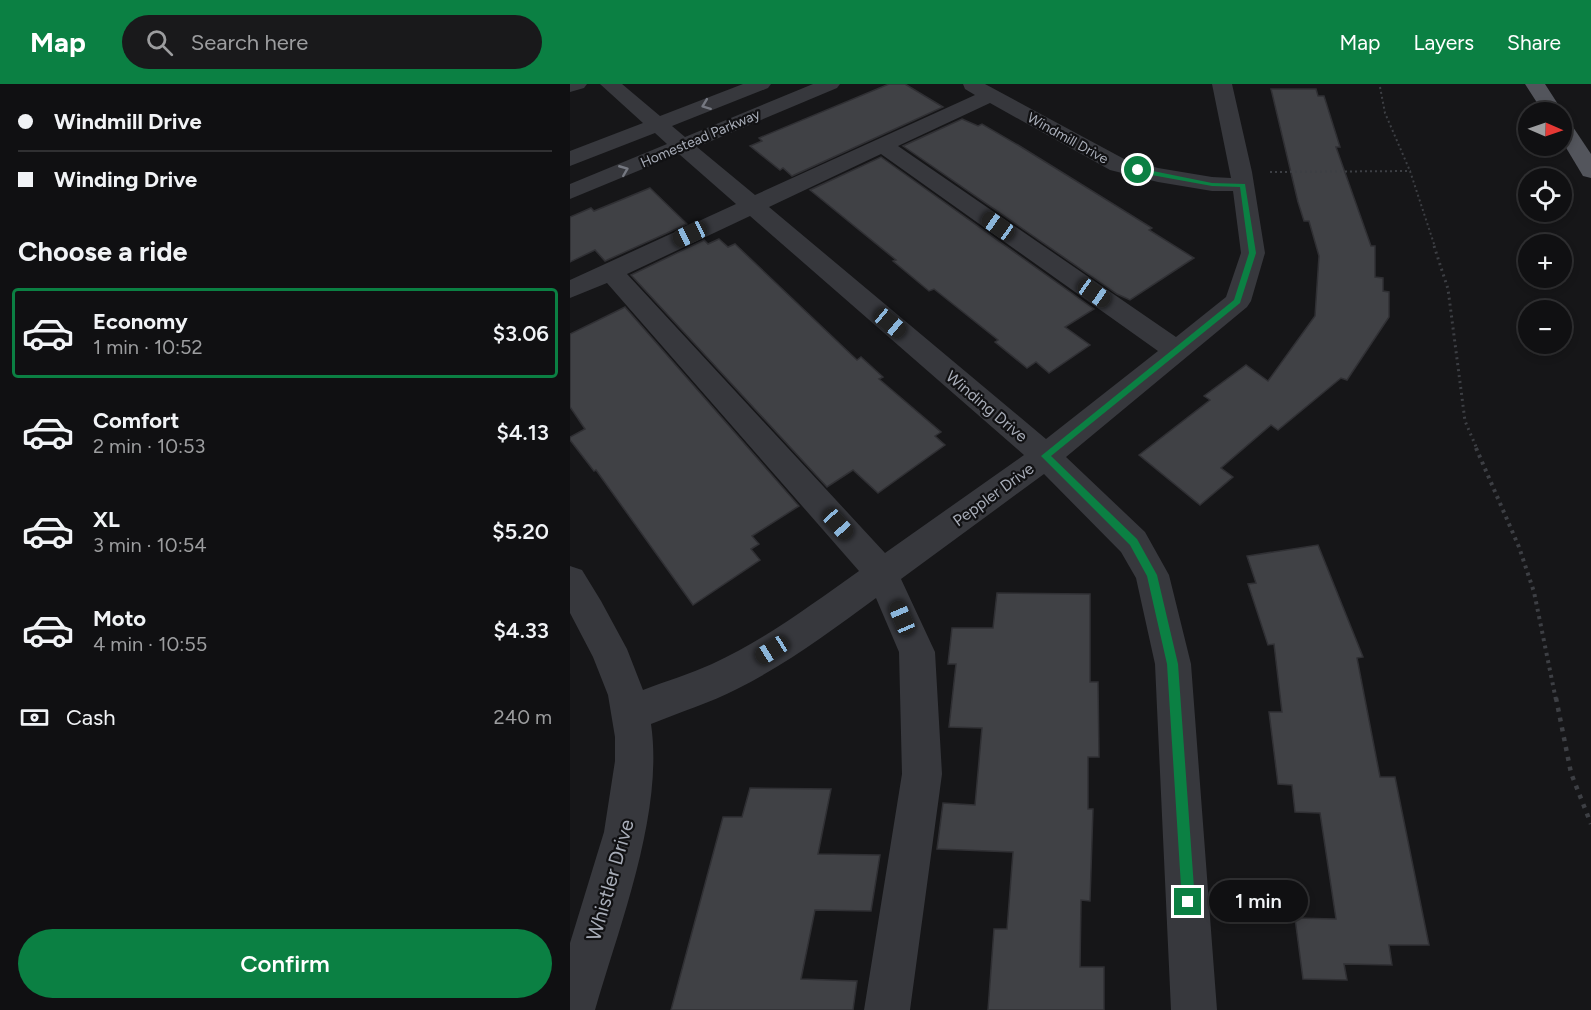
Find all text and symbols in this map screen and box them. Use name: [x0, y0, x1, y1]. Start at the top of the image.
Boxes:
search box: [122, 15, 542, 69]
text: Map: [30, 25, 86, 59]
icon: search: [143, 26, 176, 59]
text: Search here: [191, 29, 308, 56]
text: Map: [1340, 30, 1380, 55]
text: Layers: [1413, 30, 1474, 55]
text: Share: [1507, 30, 1561, 55]
one-way arrow: [701, 98, 712, 111]
north arrow: [1518, 102, 1572, 156]
map controls: [1518, 102, 1572, 354]
street label: Homestead Parkway: [638, 105, 763, 171]
text: Windmill Drive: [54, 108, 202, 135]
street label: Windmill Drive: [1024, 109, 1111, 168]
route start: [1124, 156, 1151, 183]
one-way arrow: [618, 165, 629, 177]
text: Winding Drive: [54, 166, 197, 193]
button: locate: [1518, 168, 1572, 222]
car: [978, 208, 1018, 244]
car: [670, 218, 710, 250]
button: +: [1518, 234, 1572, 288]
text: Choose a ride: [18, 235, 187, 268]
car: [1074, 275, 1114, 311]
button: −: [1518, 300, 1572, 354]
car: [870, 305, 910, 341]
icon: car: [21, 306, 75, 360]
text: Economy: [93, 308, 188, 335]
text: $3.06: [493, 320, 549, 347]
text: 1 min · 10:52: [93, 335, 203, 359]
street label: Winding Drive: [942, 367, 1031, 446]
icon: car: [21, 405, 75, 459]
text: Comfort: [93, 407, 179, 434]
text: $4.13: [496, 419, 549, 446]
text: 2 min · 10:53: [93, 434, 205, 458]
street label: Peppler Drive: [949, 459, 1038, 530]
icon: car: [21, 504, 75, 558]
car: [819, 505, 857, 543]
text: XL: [93, 506, 120, 533]
text: $5.20: [492, 518, 549, 545]
text: 3 min · 10:54: [93, 533, 207, 557]
car: [887, 598, 917, 638]
icon: car: [21, 603, 75, 657]
text: Moto: [93, 605, 146, 632]
text: $4.33: [494, 617, 549, 644]
text: 4 min · 10:55: [93, 632, 207, 656]
car: [752, 633, 792, 667]
icon: cash: [18, 701, 51, 734]
text: Cash: [66, 704, 116, 731]
text: 240 m: [494, 705, 552, 729]
street label: Whistler Drive: [581, 816, 639, 943]
callout: 1 min: [1209, 881, 1308, 923]
route end: [1174, 888, 1201, 915]
text: 1 min: [1235, 889, 1282, 913]
button: Confirm: [18, 929, 552, 998]

